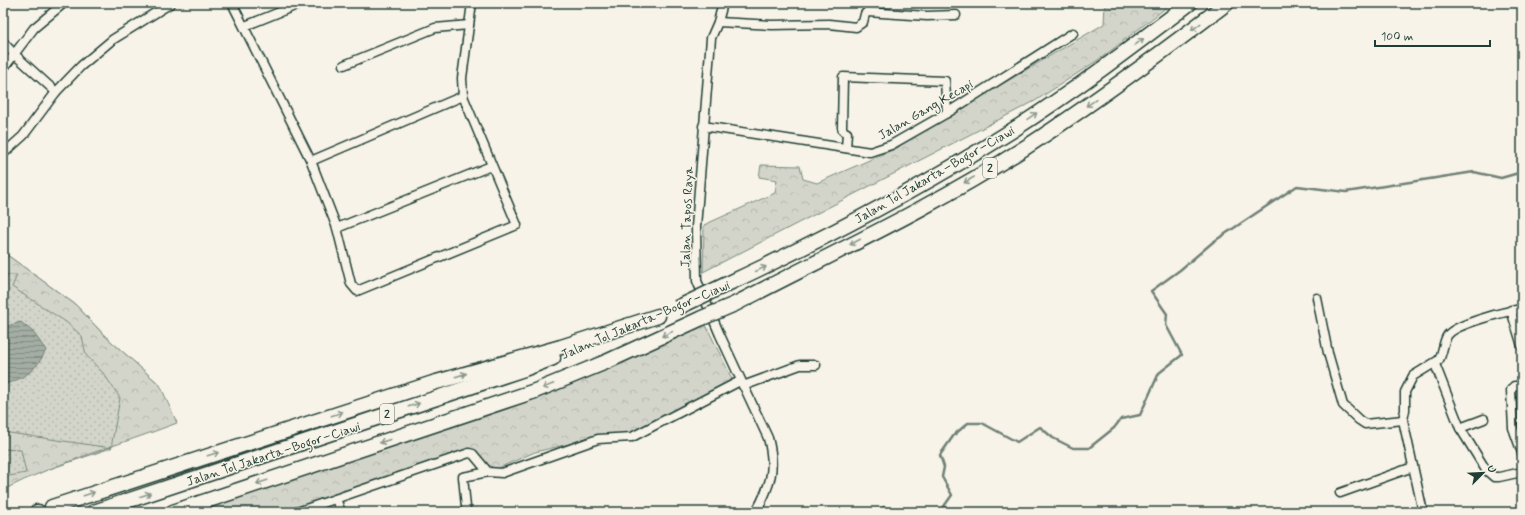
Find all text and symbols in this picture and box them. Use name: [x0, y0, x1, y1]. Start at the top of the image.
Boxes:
one-way arrow: [1190, 22, 1201, 31]
scale bar: [1375, 22, 1490, 48]
text: 100 m: [1381, 29, 1413, 45]
one-way arrow: [1133, 37, 1144, 46]
street label: Jalan Gang Kecapi: [875, 76, 977, 145]
one-way arrow: [1086, 99, 1097, 107]
one-way arrow: [1027, 112, 1038, 120]
street label: Jalan Tol Jakarta–Bogor–Ciawi: [852, 122, 1019, 230]
road number: 2: [983, 158, 997, 178]
street label: Jalan Tapos Raya: [677, 166, 698, 268]
one-way arrow: [963, 177, 975, 185]
one-way arrow: [849, 239, 861, 246]
one-way arrow: [754, 265, 766, 272]
street label: Jalan Tol Jakarta–Bogor–Ciawi: [558, 277, 733, 366]
one-way arrow: [661, 331, 673, 338]
one-way arrow: [454, 371, 467, 378]
one-way arrow: [542, 383, 554, 391]
one-way arrow: [408, 401, 420, 409]
road number: 2: [380, 404, 394, 424]
one-way arrow: [330, 410, 343, 417]
street label: Jalan Tol Jakarta–Bogor–Ciawi: [184, 418, 363, 493]
one-way arrow: [379, 438, 391, 446]
one-way arrow: [207, 449, 219, 457]
north arrow: [1463, 453, 1503, 493]
text: U: [1483, 463, 1499, 475]
one-way arrow: [256, 479, 268, 487]
one-way arrow: [83, 490, 95, 498]
one-way arrow: [138, 491, 151, 498]

